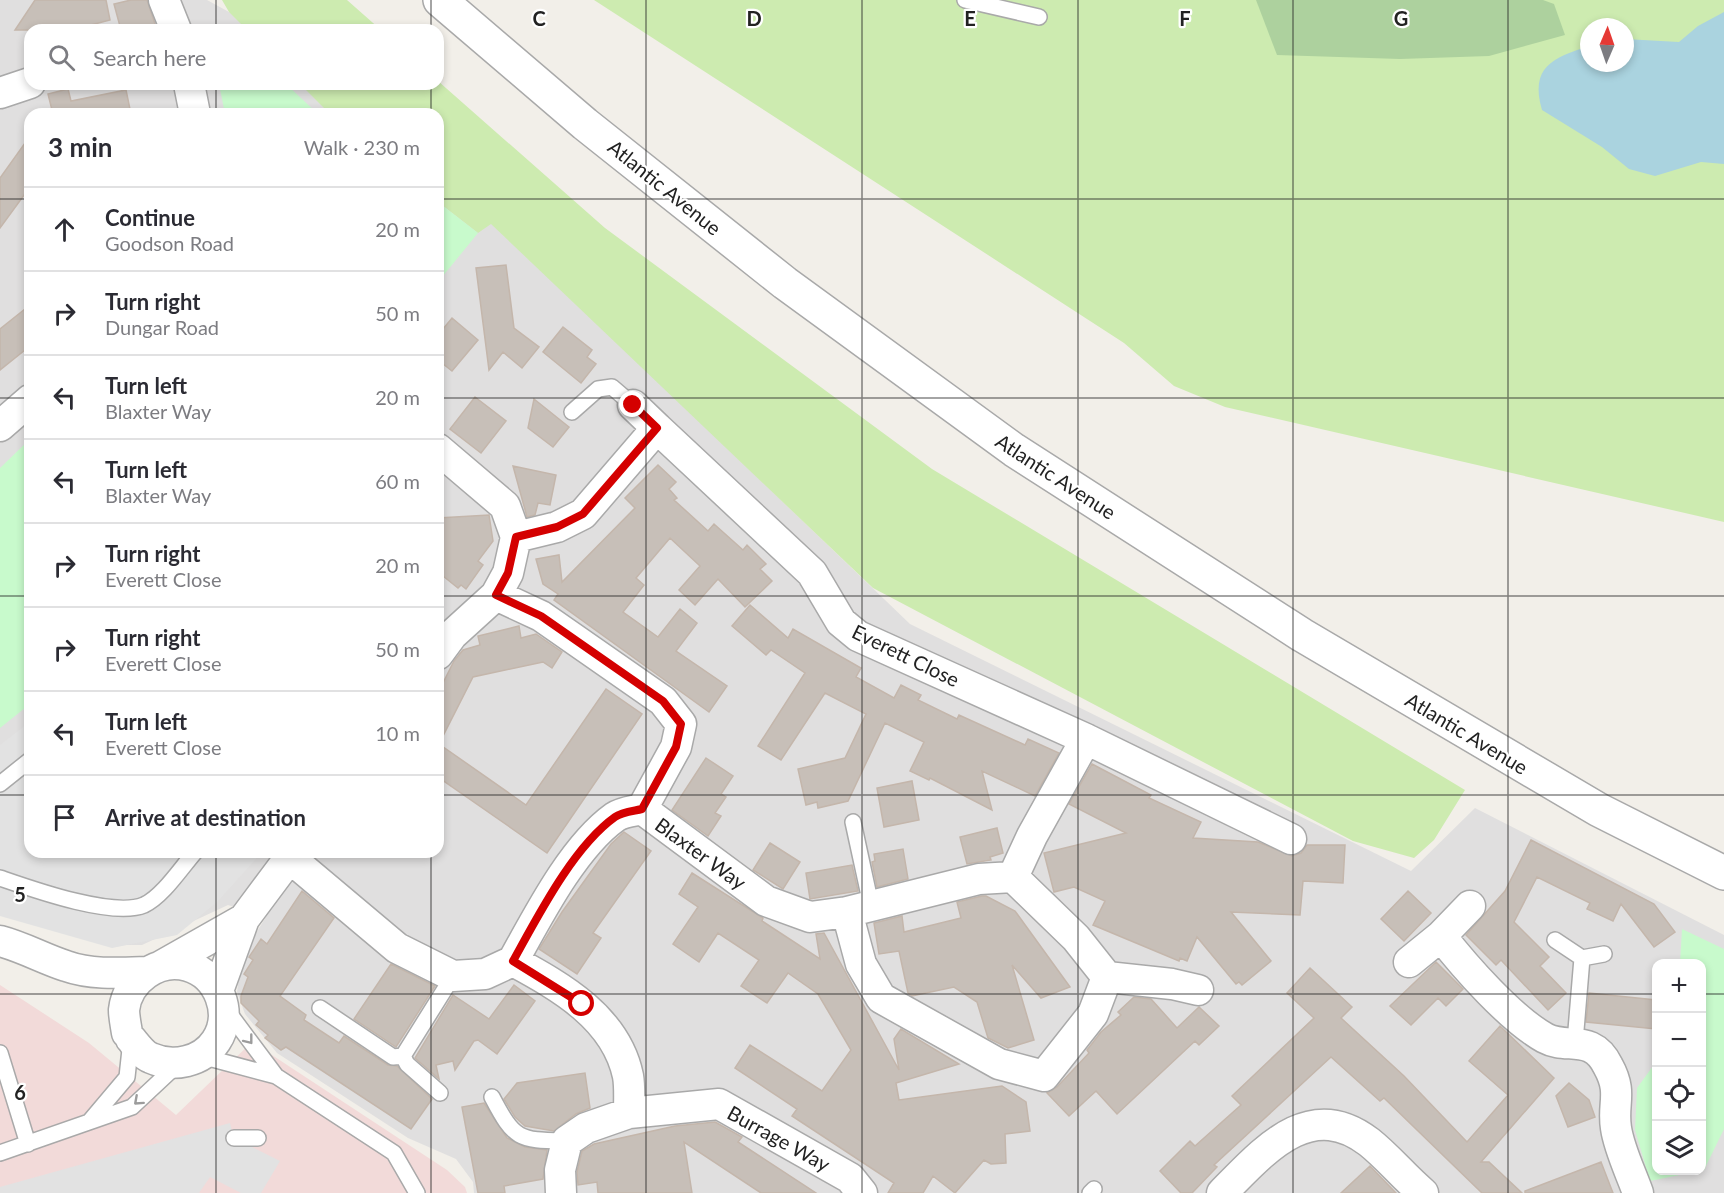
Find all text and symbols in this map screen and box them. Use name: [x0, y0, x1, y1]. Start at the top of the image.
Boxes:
text: C: [532, 6, 546, 30]
text: D: [746, 6, 762, 30]
text: E: [964, 6, 976, 30]
text: F: [1179, 6, 1191, 30]
text: G: [1394, 6, 1408, 30]
north arrow: [1580, 18, 1634, 72]
search box: [24, 24, 444, 90]
icon: search: [45, 41, 78, 74]
text: Search here: [93, 44, 206, 71]
text: 3 min: [48, 131, 112, 163]
street label: Atlantic Avenue: [604, 134, 726, 240]
text: Walk · 230 m: [304, 135, 420, 159]
text: Continue: [105, 204, 195, 231]
icon: ahead: [48, 213, 81, 246]
text: 20 m: [375, 217, 420, 241]
text: Goodson Road: [105, 231, 234, 255]
text: Turn right: [105, 288, 200, 315]
icon: right: [48, 297, 81, 330]
text: 50 m: [375, 301, 420, 325]
text: Dungar Road: [105, 315, 219, 339]
text: Turn left: [105, 372, 187, 399]
icon: left: [48, 381, 81, 414]
text: 20 m: [375, 385, 420, 409]
route end: [619, 391, 645, 417]
text: Blaxter Way: [105, 399, 211, 423]
street label: Atlantic Avenue: [991, 428, 1121, 524]
text: Turn left: [105, 456, 187, 483]
icon: left: [48, 465, 81, 498]
text: 60 m: [375, 469, 420, 493]
text: Blaxter Way: [105, 483, 211, 507]
text: Turn right: [105, 540, 200, 567]
icon: right: [48, 549, 81, 582]
text: 20 m: [375, 553, 420, 577]
text: Everett Close: [105, 567, 221, 591]
street label: Everett Close: [848, 619, 964, 691]
text: Turn right: [105, 624, 200, 651]
icon: right: [48, 633, 81, 666]
text: 50 m: [375, 637, 420, 661]
text: Everett Close: [105, 651, 221, 675]
street label: Atlantic Avenue: [1402, 687, 1532, 779]
text: Turn left: [105, 708, 187, 735]
icon: left: [48, 717, 81, 750]
text: 10 m: [375, 721, 420, 745]
text: Everett Close: [105, 735, 221, 759]
icon: arrive: [48, 801, 81, 834]
text: Arrive at destination: [105, 804, 306, 831]
street label: Blaxter Way: [651, 812, 752, 894]
text: 5: [14, 882, 26, 906]
map controls: [1652, 959, 1706, 1175]
button: +: [1652, 959, 1706, 1013]
route start: [568, 990, 594, 1016]
button: −: [1652, 1013, 1706, 1067]
one-way arrow: [242, 1033, 253, 1044]
button: locate: [1652, 1067, 1706, 1121]
text: 6: [14, 1080, 26, 1104]
one-way arrow: [135, 1094, 145, 1105]
street label: Burrage Way: [724, 1100, 835, 1176]
button: layers: [1652, 1121, 1706, 1175]

